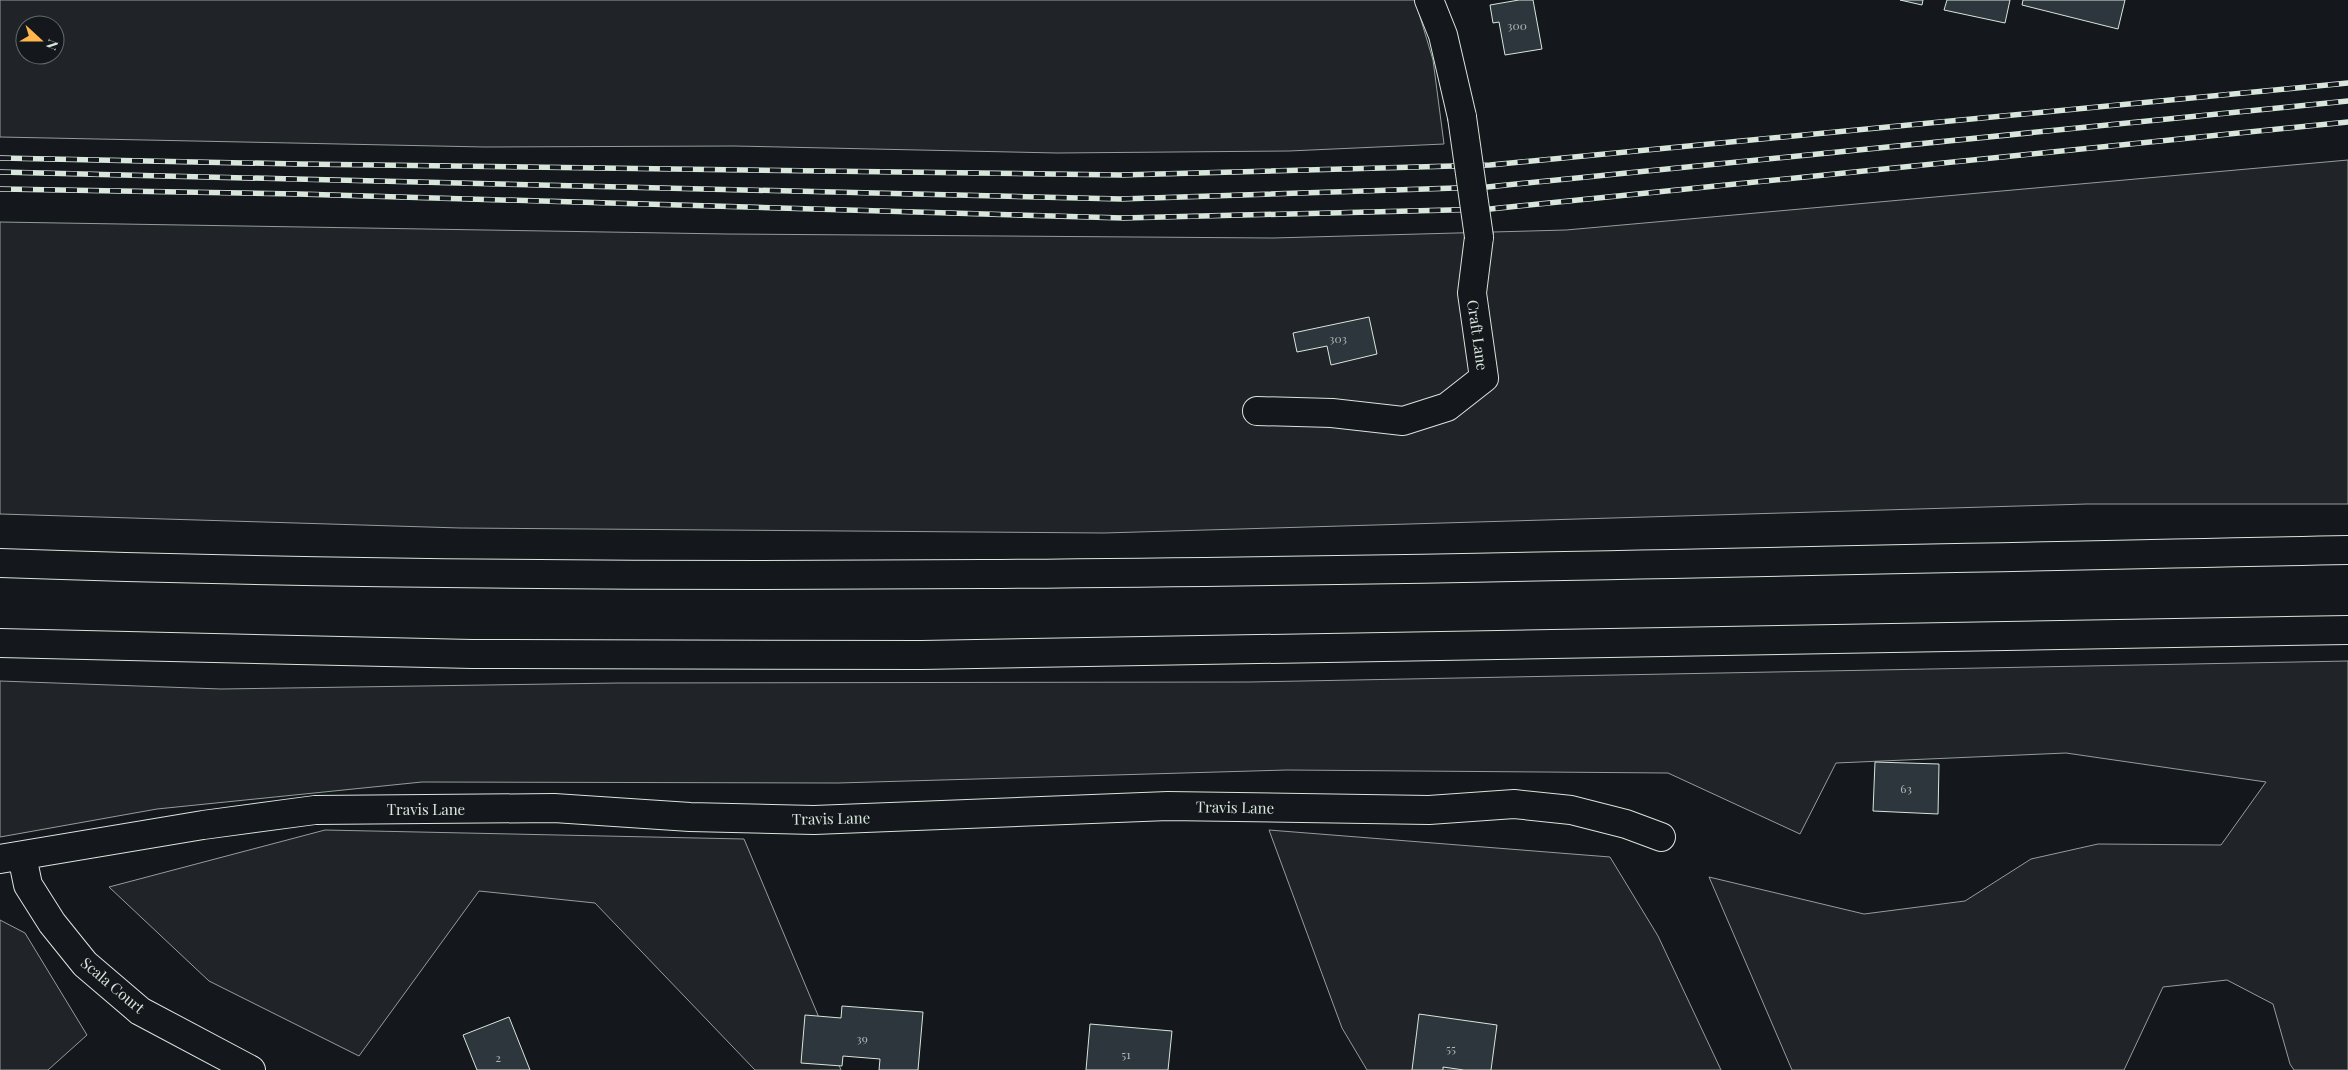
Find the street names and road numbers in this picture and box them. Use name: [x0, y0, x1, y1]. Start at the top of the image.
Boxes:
street label: Craft Lane: [1463, 298, 1493, 372]
street label: Travis Lane: [1196, 796, 1274, 818]
street label: Travis Lane: [387, 799, 465, 819]
street label: Travis Lane: [792, 807, 870, 829]
street label: Scala Court: [77, 952, 150, 1018]

